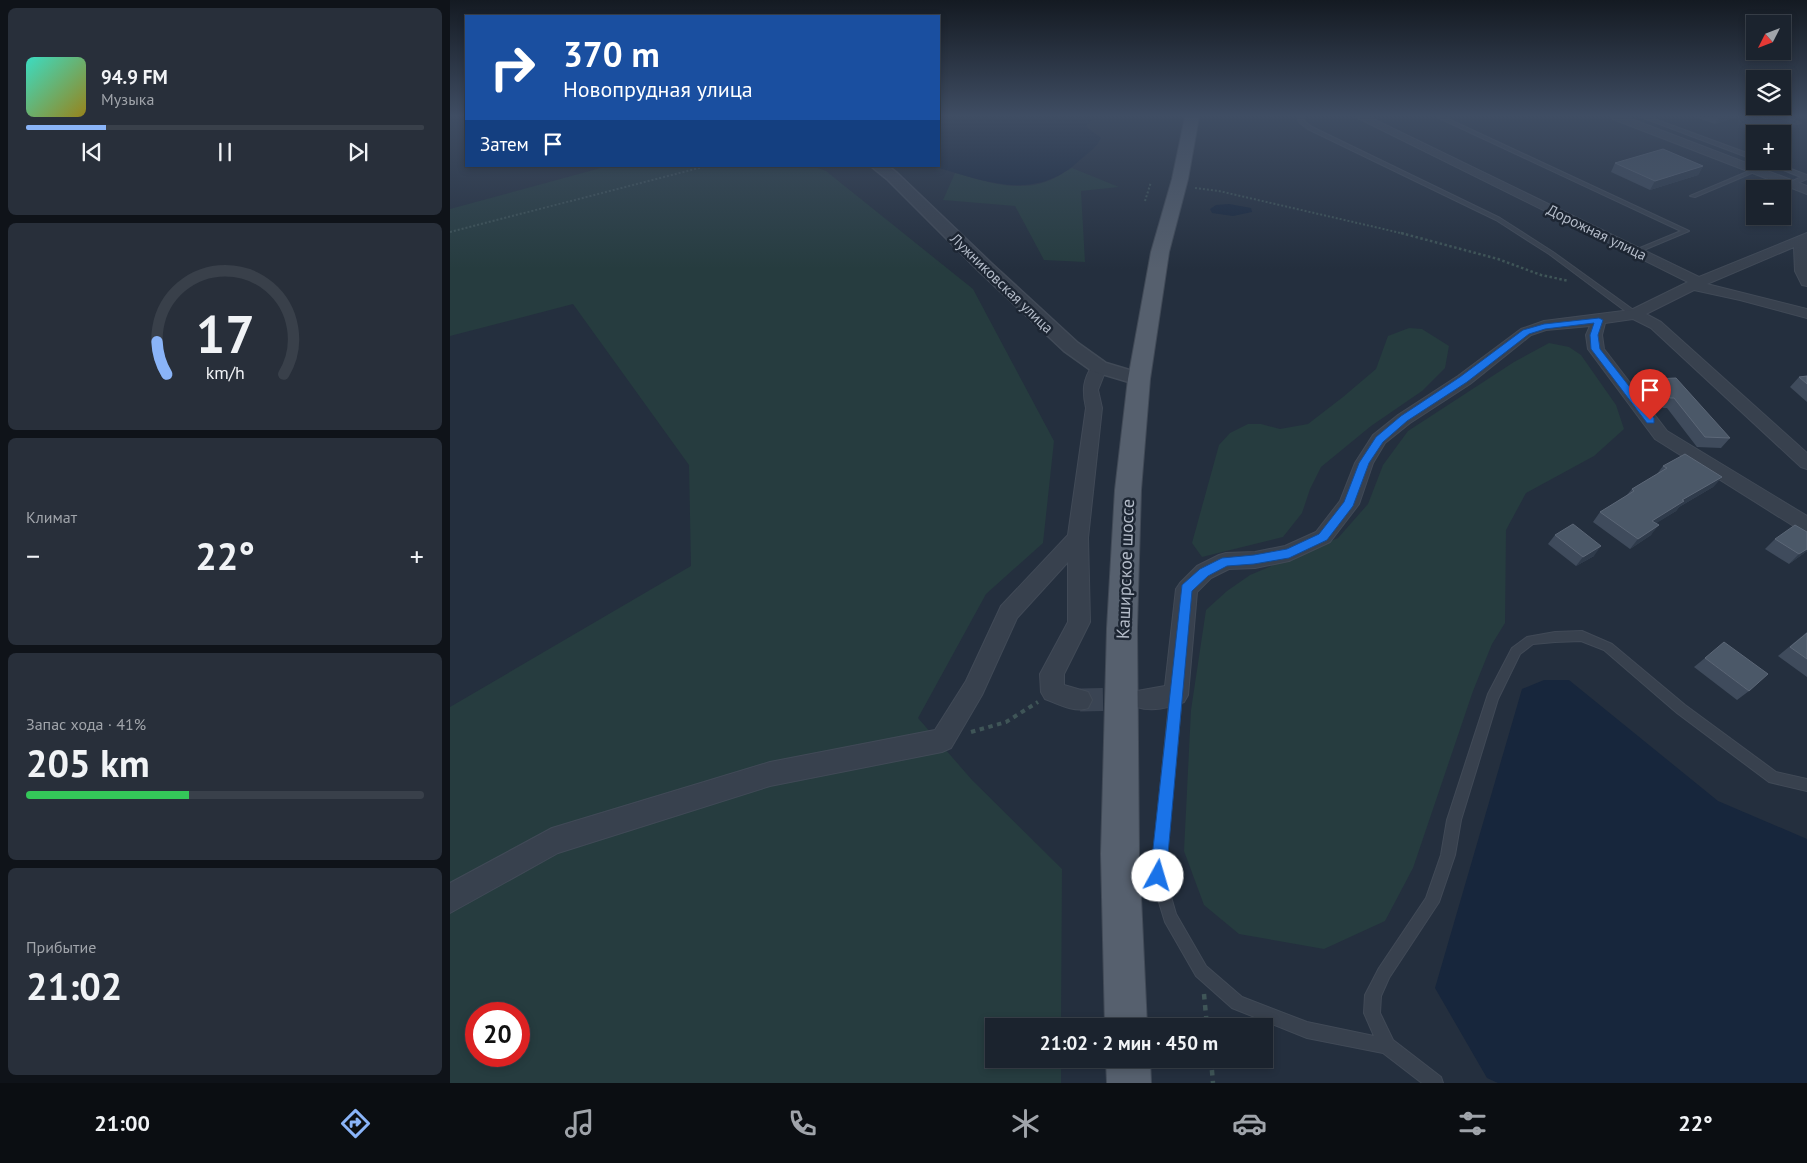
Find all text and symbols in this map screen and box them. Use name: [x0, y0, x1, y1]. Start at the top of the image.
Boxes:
north arrow: [1746, 15, 1791, 60]
map controls: [1746, 15, 1791, 225]
text: 370 m: [563, 31, 660, 77]
icon: right: [480, 35, 545, 100]
text: 94.9 FM: [101, 65, 168, 89]
button: layers: [1746, 70, 1791, 115]
text: Новопрудная улица: [563, 75, 753, 103]
text: Музыка: [101, 89, 154, 109]
button: +: [1746, 125, 1791, 170]
icon: arrive: [539, 130, 567, 158]
text: Затем: [480, 132, 529, 156]
icon: previous: [78, 138, 106, 166]
icon: pause: [211, 138, 239, 166]
icon: next: [344, 138, 372, 166]
button: −: [1746, 180, 1791, 225]
street label: Дорожная улица: [1544, 200, 1650, 264]
street label: Лужниковская улица: [946, 228, 1057, 337]
text: 17: [196, 300, 254, 367]
text: km/h: [205, 361, 245, 384]
pin: [1629, 369, 1671, 420]
icon: arrive: [1636, 376, 1664, 404]
street label: Каширское шоссе: [1111, 498, 1139, 640]
text: Климат: [26, 507, 77, 527]
text: 22°: [195, 531, 255, 580]
text: −: [26, 537, 40, 574]
text: +: [410, 537, 424, 574]
text: Запас хода · 41%: [26, 714, 146, 734]
text: 205 km: [26, 738, 150, 787]
position arrow: [1131, 849, 1183, 901]
text: Прибытие: [26, 937, 96, 957]
text: 21:02: [26, 961, 122, 1010]
speed limit sign: 20: [465, 1002, 530, 1067]
text: 21:02 · 2 мин · 450 m: [1040, 1031, 1218, 1055]
icon: directions: [338, 1106, 373, 1141]
icon: music: [562, 1106, 597, 1141]
icon: phone: [785, 1106, 820, 1141]
icon: climate: [1008, 1106, 1043, 1141]
icon: car: [1232, 1106, 1267, 1141]
icon: filters: [1455, 1106, 1490, 1141]
text: 21:00: [94, 1109, 150, 1137]
text: 22°: [1678, 1109, 1713, 1137]

